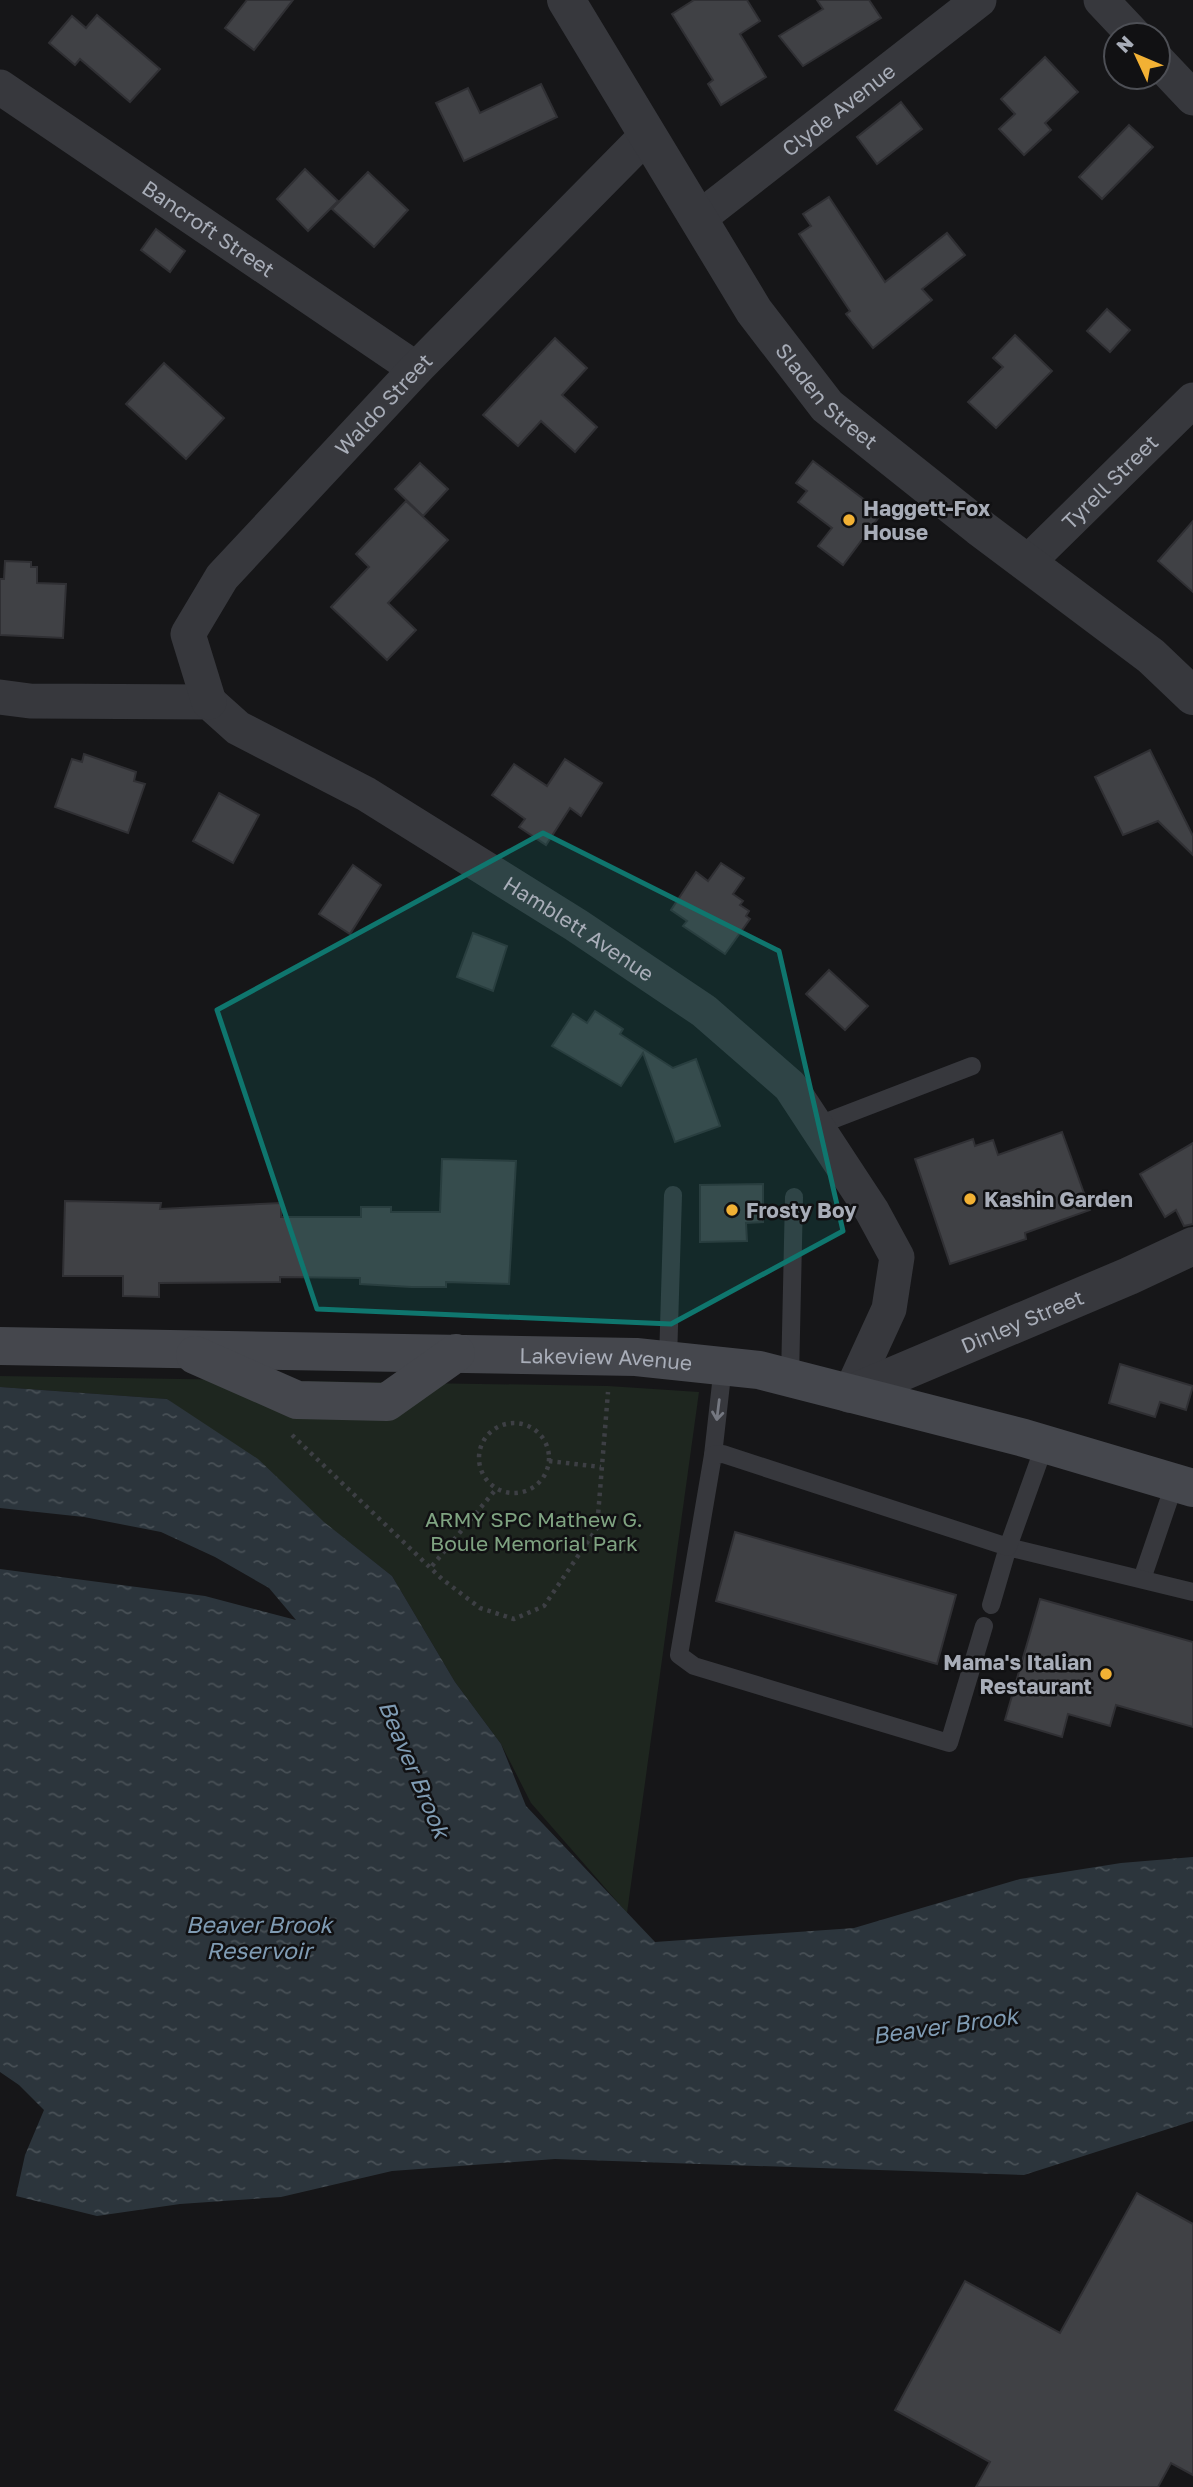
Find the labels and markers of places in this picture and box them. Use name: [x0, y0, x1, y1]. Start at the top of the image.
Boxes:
place label: Haggett-Fox House: [863, 495, 990, 545]
marker: Haggett-Fox House: [841, 512, 857, 528]
place label: Kashin Garden: [984, 1186, 1133, 1212]
marker: Kashin Garden: [962, 1191, 978, 1207]
place label: Frosty Boy: [746, 1197, 857, 1223]
marker: Frosty Boy: [724, 1202, 740, 1218]
place label: Mama's Italian Restaurant: [943, 1649, 1092, 1699]
marker: Mama's Italian Restaurant: [1098, 1666, 1114, 1682]

